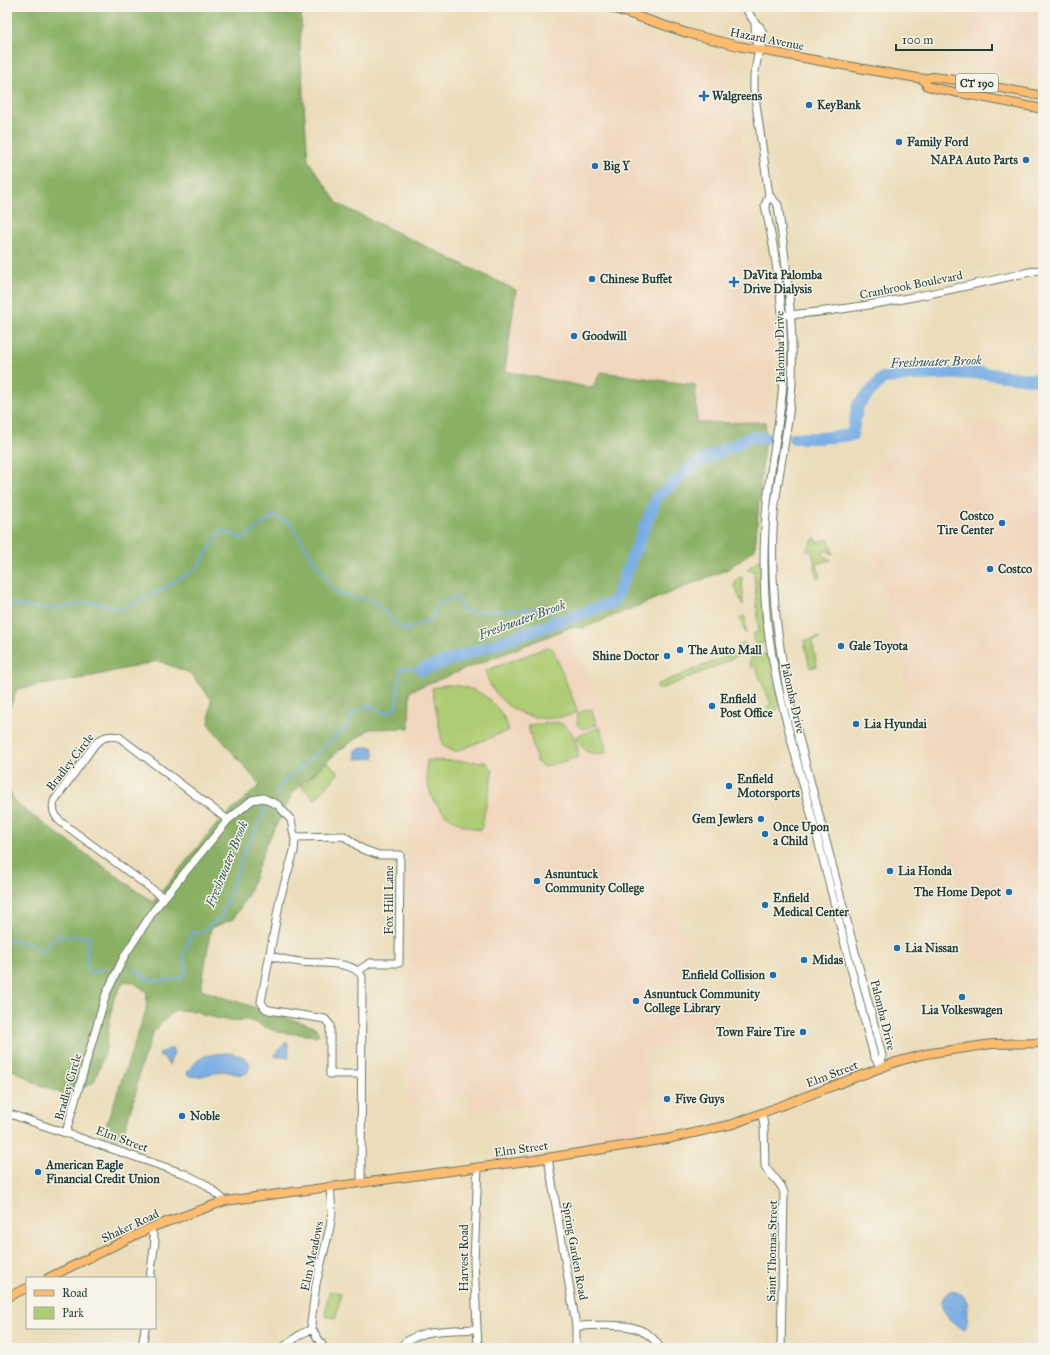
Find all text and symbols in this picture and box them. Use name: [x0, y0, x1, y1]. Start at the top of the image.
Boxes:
street label: Hazard Avenue: [729, 25, 805, 53]
scale bar: [896, 26, 992, 52]
text: 100 m: [902, 33, 933, 47]
road number: CT 190: [956, 74, 998, 92]
place label: Walgreens: [712, 89, 763, 104]
marker: Walgreens: [699, 91, 709, 101]
place label: KeyBank: [817, 98, 861, 113]
marker: KeyBank: [804, 100, 814, 110]
place label: Family Ford: [907, 135, 969, 150]
marker: Family Ford: [894, 137, 904, 147]
place label: NAPA Auto Parts: [930, 153, 1019, 167]
marker: NAPA Auto Parts: [1021, 155, 1031, 165]
place label: Big Y: [603, 159, 631, 174]
marker: Big Y: [590, 161, 600, 171]
place label: DaVita Palomba Drive Dialysis: [743, 268, 823, 297]
street label: Cranbrook Boulevard: [858, 268, 964, 302]
place label: Chinese Buffet: [600, 272, 673, 286]
marker: Chinese Buffet: [587, 274, 597, 284]
marker: DaVita Palomba Drive Dialysis: [728, 276, 740, 288]
street label: Palomba Drive: [772, 311, 788, 383]
place label: Goodwill: [582, 329, 627, 343]
marker: Goodwill: [569, 331, 579, 341]
water label: Freshwater Brook: [889, 352, 982, 372]
place label: Costco Tire Center: [936, 509, 994, 537]
marker: Costco Tire Center: [997, 518, 1007, 528]
place label: Costco: [998, 562, 1032, 576]
marker: Costco: [985, 564, 995, 574]
water label: Freshwater Brook: [475, 597, 568, 644]
place label: Gale Toyota: [849, 639, 909, 654]
marker: Gale Toyota: [836, 641, 846, 651]
place label: The Auto Mall: [687, 643, 762, 657]
marker: The Auto Mall: [675, 645, 685, 655]
place label: Shine Doctor: [593, 649, 659, 663]
marker: Shine Doctor: [662, 651, 672, 661]
street label: Palomba Drive: [778, 661, 808, 735]
place label: Enfield Post Office: [720, 692, 773, 720]
marker: Enfield Post Office: [707, 701, 717, 711]
place label: Lia Hyundai: [864, 717, 928, 732]
marker: Lia Hyundai: [851, 719, 861, 729]
street label: Bradley Circle: [43, 730, 97, 794]
place label: Enfield Motorsports: [737, 772, 800, 801]
marker: Enfield Motorsports: [724, 781, 734, 791]
place label: Gem Jewlers: [692, 812, 754, 827]
marker: Gem Jewlers: [756, 814, 766, 824]
water label: Freshwater Brook: [202, 818, 252, 910]
place label: Once Upon a Child: [773, 820, 830, 848]
marker: Once Upon a Child: [760, 829, 770, 839]
place label: Lia Honda: [898, 864, 953, 878]
street label: Fox Hill Lane: [382, 865, 396, 935]
marker: Lia Honda: [885, 866, 895, 876]
place label: Asnuntuck Community College: [544, 867, 644, 896]
marker: Asnuntuck Community College: [532, 876, 542, 886]
place label: The Home Depot: [913, 885, 1002, 900]
marker: The Home Depot: [1004, 887, 1014, 897]
place label: Enfield Medical Center: [773, 891, 849, 919]
marker: Enfield Medical Center: [760, 900, 770, 910]
place label: Lia Nissan: [905, 941, 959, 955]
marker: Lia Nissan: [892, 943, 902, 953]
place label: Midas: [812, 953, 844, 967]
marker: Midas: [799, 955, 809, 965]
place label: Enfield Collision: [682, 968, 766, 982]
marker: Enfield Collision: [768, 970, 778, 980]
street label: Palomba Drive: [867, 978, 899, 1052]
place label: Asnuntuck Community College Library: [643, 987, 761, 1016]
marker: Lia Volkeswagen: [957, 992, 967, 1002]
marker: Asnuntuck Community College Library: [631, 996, 641, 1006]
place label: Lia Volkeswagen: [921, 1003, 1003, 1018]
place label: Town Faire Tire: [715, 1025, 795, 1039]
marker: Town Faire Tire: [798, 1027, 808, 1037]
street label: Bradley Circle: [52, 1052, 84, 1122]
street label: Elm Street: [804, 1057, 861, 1090]
place label: Five Guys: [675, 1092, 725, 1107]
marker: Five Guys: [662, 1094, 672, 1104]
place label: Noble: [190, 1109, 220, 1123]
marker: Noble: [177, 1111, 187, 1121]
street label: Elm Street: [94, 1123, 151, 1155]
street label: Elm Street: [493, 1138, 550, 1160]
place label: American Eagle Financial Credit Union: [45, 1158, 160, 1186]
marker: American Eagle Financial Credit Union: [33, 1167, 43, 1177]
street label: Saint Thomas Street: [764, 1199, 780, 1302]
street label: Spring Garden Road: [559, 1201, 591, 1301]
street label: Shaker Road: [99, 1207, 161, 1245]
street label: Elm Meadows: [298, 1220, 326, 1292]
street label: Harvest Road: [457, 1224, 471, 1292]
legend: [26, 1277, 156, 1329]
text: Road: [62, 1286, 88, 1300]
text: Park: [62, 1306, 84, 1320]

